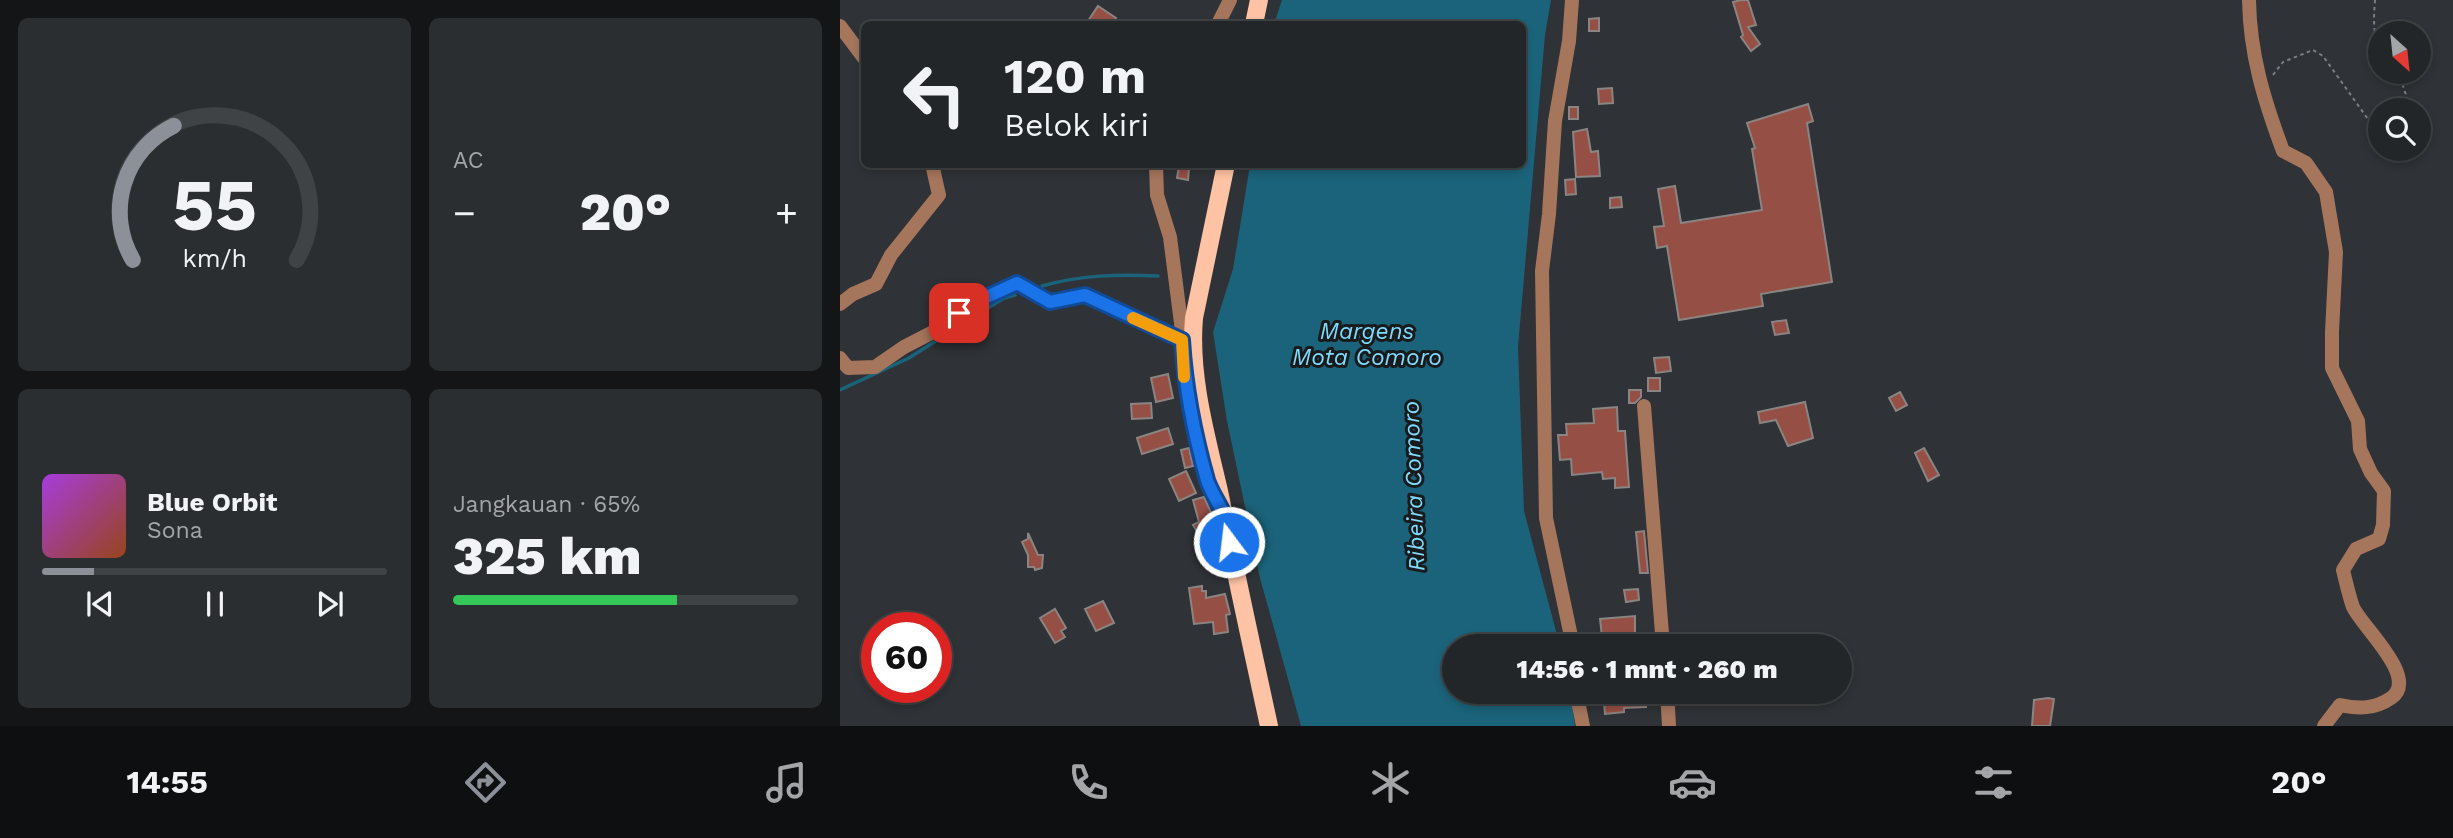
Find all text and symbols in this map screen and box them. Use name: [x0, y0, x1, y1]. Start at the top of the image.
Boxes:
north arrow: [2368, 21, 2431, 84]
map controls: [2368, 21, 2431, 161]
text: 120 m: [1004, 47, 1146, 105]
icon: left: [889, 49, 980, 140]
button: search: [2368, 98, 2431, 161]
text: Belok kiri: [1004, 106, 1149, 144]
text: AC: [453, 147, 483, 174]
text: 55: [172, 163, 257, 249]
text: 20°: [580, 182, 671, 243]
text: −: [453, 191, 476, 235]
text: +: [775, 191, 798, 235]
text: km/h: [182, 244, 247, 273]
pin: [929, 283, 989, 343]
icon: arrive: [940, 294, 978, 332]
water label: Margens Mota Comoro: [1292, 318, 1442, 371]
water label: Ribeira Comoro: [1398, 400, 1430, 572]
text: Blue Orbit: [147, 487, 277, 517]
text: Jangkauan · 65%: [453, 491, 640, 518]
position arrow: [1192, 505, 1266, 579]
text: Sona: [147, 517, 203, 544]
text: 325 km: [453, 526, 642, 587]
icon: previous: [81, 585, 119, 623]
icon: pause: [196, 585, 234, 623]
icon: next: [311, 585, 349, 623]
speed limit sign: 60: [861, 612, 952, 703]
text: 14:56 · 1 mnt · 260 m: [1516, 654, 1778, 684]
icon: directions: [461, 758, 510, 807]
icon: music: [762, 758, 811, 807]
icon: phone: [1064, 758, 1113, 807]
icon: climate: [1366, 758, 1415, 807]
icon: car: [1668, 758, 1717, 807]
icon: filters: [1969, 758, 2018, 807]
text: 14:55: [126, 763, 208, 801]
text: 20°: [2271, 763, 2327, 801]

